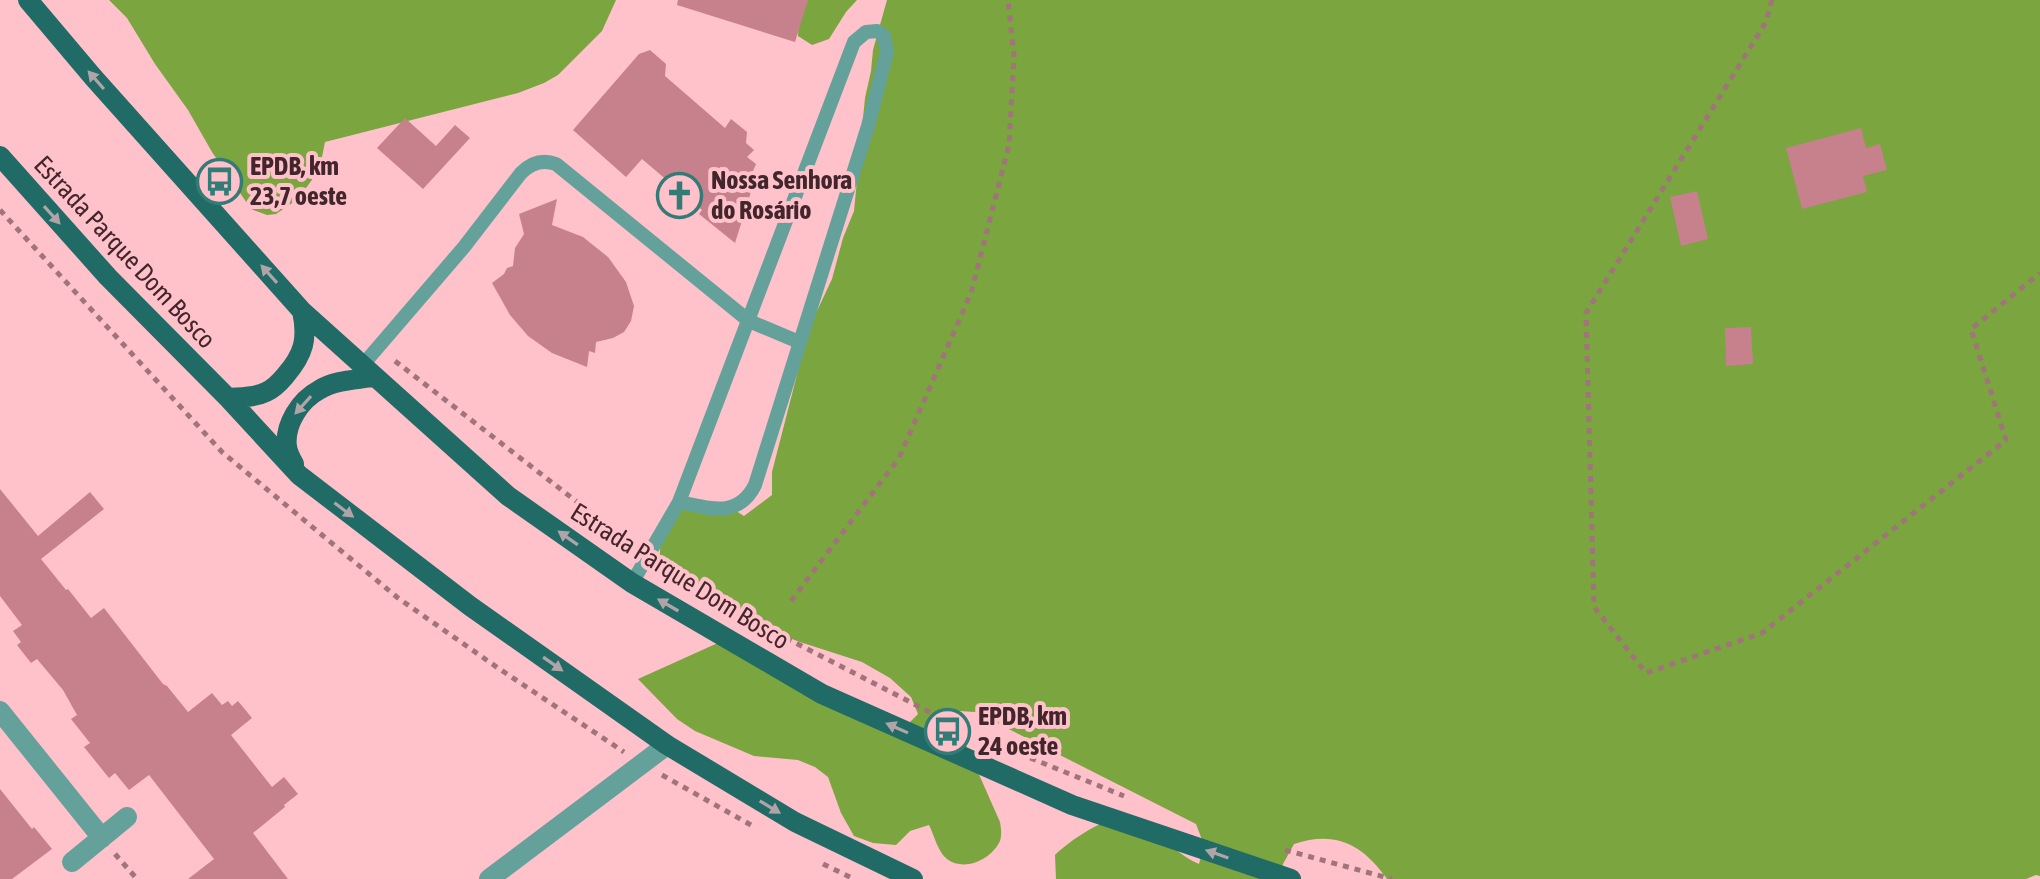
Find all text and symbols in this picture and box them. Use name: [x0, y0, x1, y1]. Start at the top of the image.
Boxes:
one-way arrow: [87, 70, 105, 90]
street label: Estrada Parque Dom Bosco: [28, 150, 222, 354]
place label: EPDB, km 23,7 oeste: [250, 151, 347, 211]
bus stop icon: EPDB, km 23,7 oeste: [195, 157, 243, 205]
place label: Nossa Senhora do Rosário: [711, 165, 852, 225]
church icon: Nossa Senhora do Rosário: [656, 171, 704, 219]
one-way arrow: [43, 204, 60, 224]
one-way arrow: [260, 265, 278, 284]
one-way arrow: [295, 395, 313, 414]
street label: Estrada Parque Dom Bosco: [565, 497, 795, 655]
one-way arrow: [334, 501, 354, 517]
one-way arrow: [557, 531, 578, 547]
one-way arrow: [657, 598, 679, 612]
one-way arrow: [542, 656, 563, 672]
place label: EPDB, km 24 oeste: [978, 701, 1067, 761]
bus stop icon: EPDB, km 24 oeste: [923, 707, 971, 755]
one-way arrow: [885, 721, 909, 734]
one-way arrow: [759, 800, 781, 814]
one-way arrow: [1204, 848, 1228, 860]

